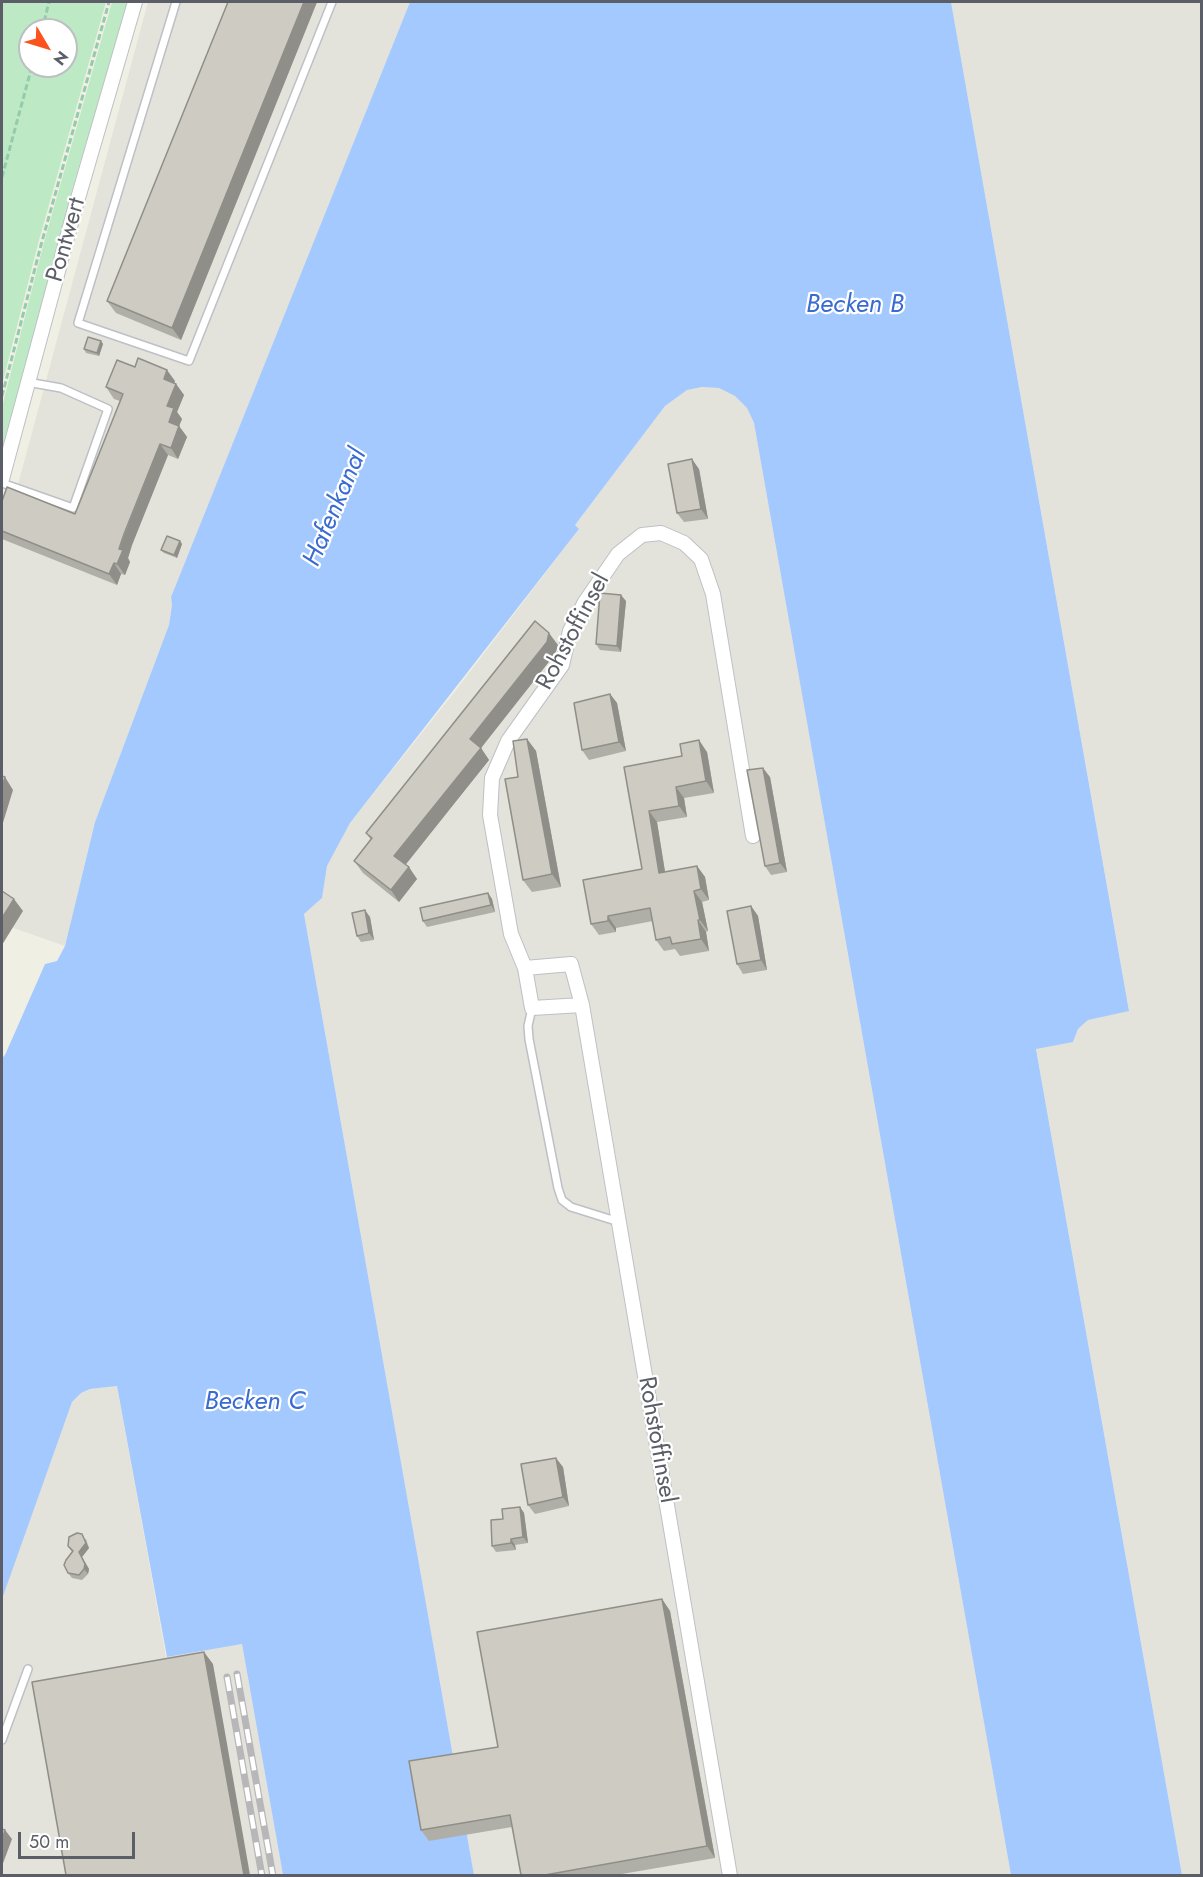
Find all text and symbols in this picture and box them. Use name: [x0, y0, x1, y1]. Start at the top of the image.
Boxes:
north arrow: [18, 18, 78, 78]
text: N: [48, 46, 74, 70]
street label: Pontwert: [41, 195, 93, 285]
water label: Becken B: [806, 290, 904, 322]
water label: Hafenkanal: [297, 444, 375, 572]
street label: Rohstoffinsel: [531, 569, 617, 695]
street label: Rohstoffinsel: [631, 1375, 681, 1505]
water label: Becken C: [204, 1387, 306, 1419]
scale bar: [21, 1820, 138, 1858]
text: 50 m: [29, 1829, 69, 1855]

